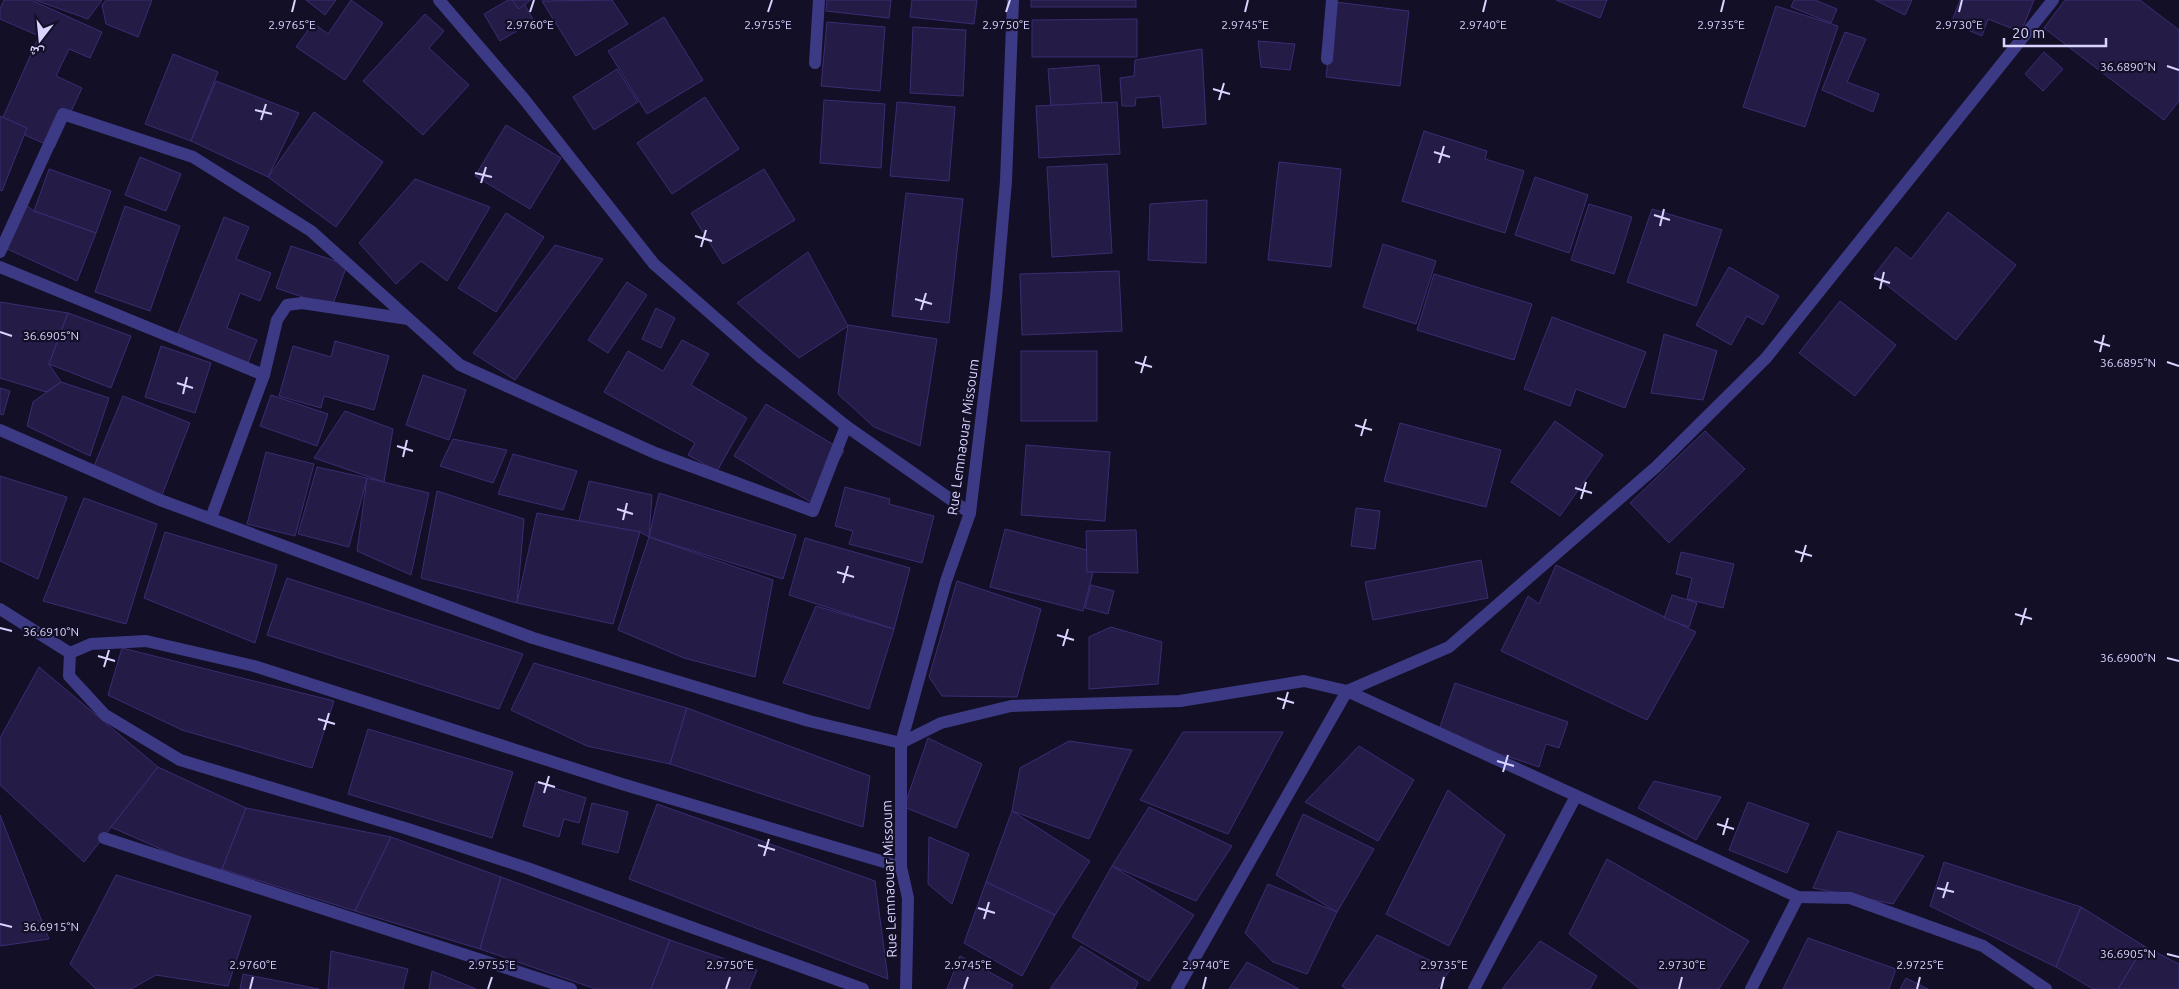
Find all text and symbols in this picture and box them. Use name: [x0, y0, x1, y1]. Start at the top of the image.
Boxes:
north arrow: [15, 15, 65, 65]
scale bar: [2004, 15, 2106, 47]
text: 2.9765°E: [268, 18, 316, 31]
text: 2.9760°E: [506, 18, 554, 31]
text: 2.9755°E: [744, 18, 792, 31]
text: 2.9750°E: [982, 18, 1030, 31]
text: 2.9745°E: [1221, 18, 1269, 31]
text: 2.9740°E: [1459, 18, 1507, 31]
text: 2.9735°E: [1697, 18, 1745, 31]
text: 2.9730°E: [1935, 18, 1983, 31]
text: 20 m: [2012, 24, 2045, 41]
text: ش: [27, 42, 46, 62]
text: 36.6890°N: [2100, 60, 2156, 73]
text: 36.6905°N: [23, 329, 79, 342]
text: 36.6895°N: [2100, 356, 2156, 369]
street label: Rue Lemnaouar Missoum: [944, 358, 982, 516]
text: 36.6910°N: [23, 625, 79, 638]
text: 36.6900°N: [2100, 651, 2156, 664]
street label: Rue Lemnaouar Missoum: [878, 800, 900, 958]
text: 36.6915°N: [23, 920, 79, 933]
text: 36.6905°N: [2100, 947, 2156, 960]
text: 2.9760°E: [229, 958, 277, 971]
text: 2.9755°E: [468, 958, 516, 971]
text: 2.9750°E: [706, 958, 754, 971]
text: 2.9745°E: [944, 958, 992, 971]
text: 2.9740°E: [1182, 958, 1230, 971]
text: 2.9735°E: [1420, 958, 1468, 971]
text: 2.9730°E: [1658, 958, 1706, 971]
text: 2.9725°E: [1896, 958, 1944, 971]

